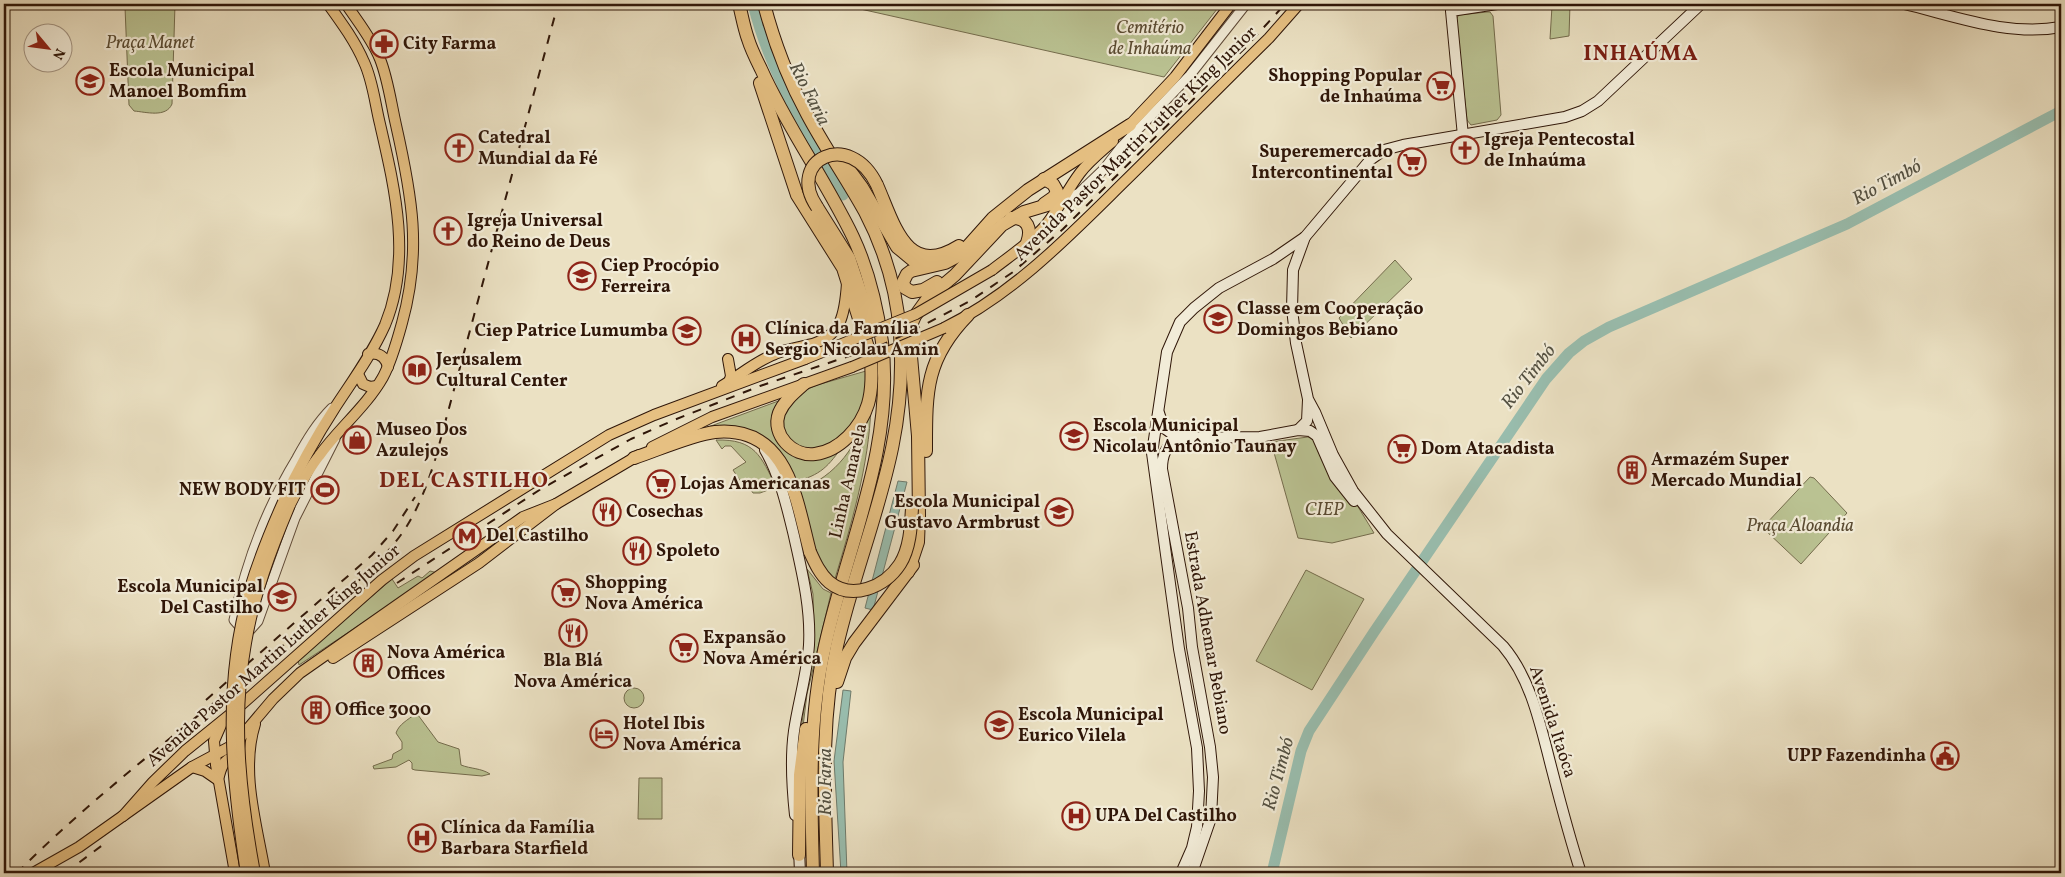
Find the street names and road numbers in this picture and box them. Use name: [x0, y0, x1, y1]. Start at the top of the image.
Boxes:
street label: Avenida Pastor Martin Luther King Junior: [1009, 20, 1263, 267]
street label: Linha Amarela: [824, 421, 874, 541]
street label: Estrada Adhemar Bebiano: [1177, 529, 1237, 737]
street label: Avenida Pastor Martin Luther King Junior: [142, 538, 407, 773]
street label: Avenida Itaóca: [1522, 663, 1582, 781]

